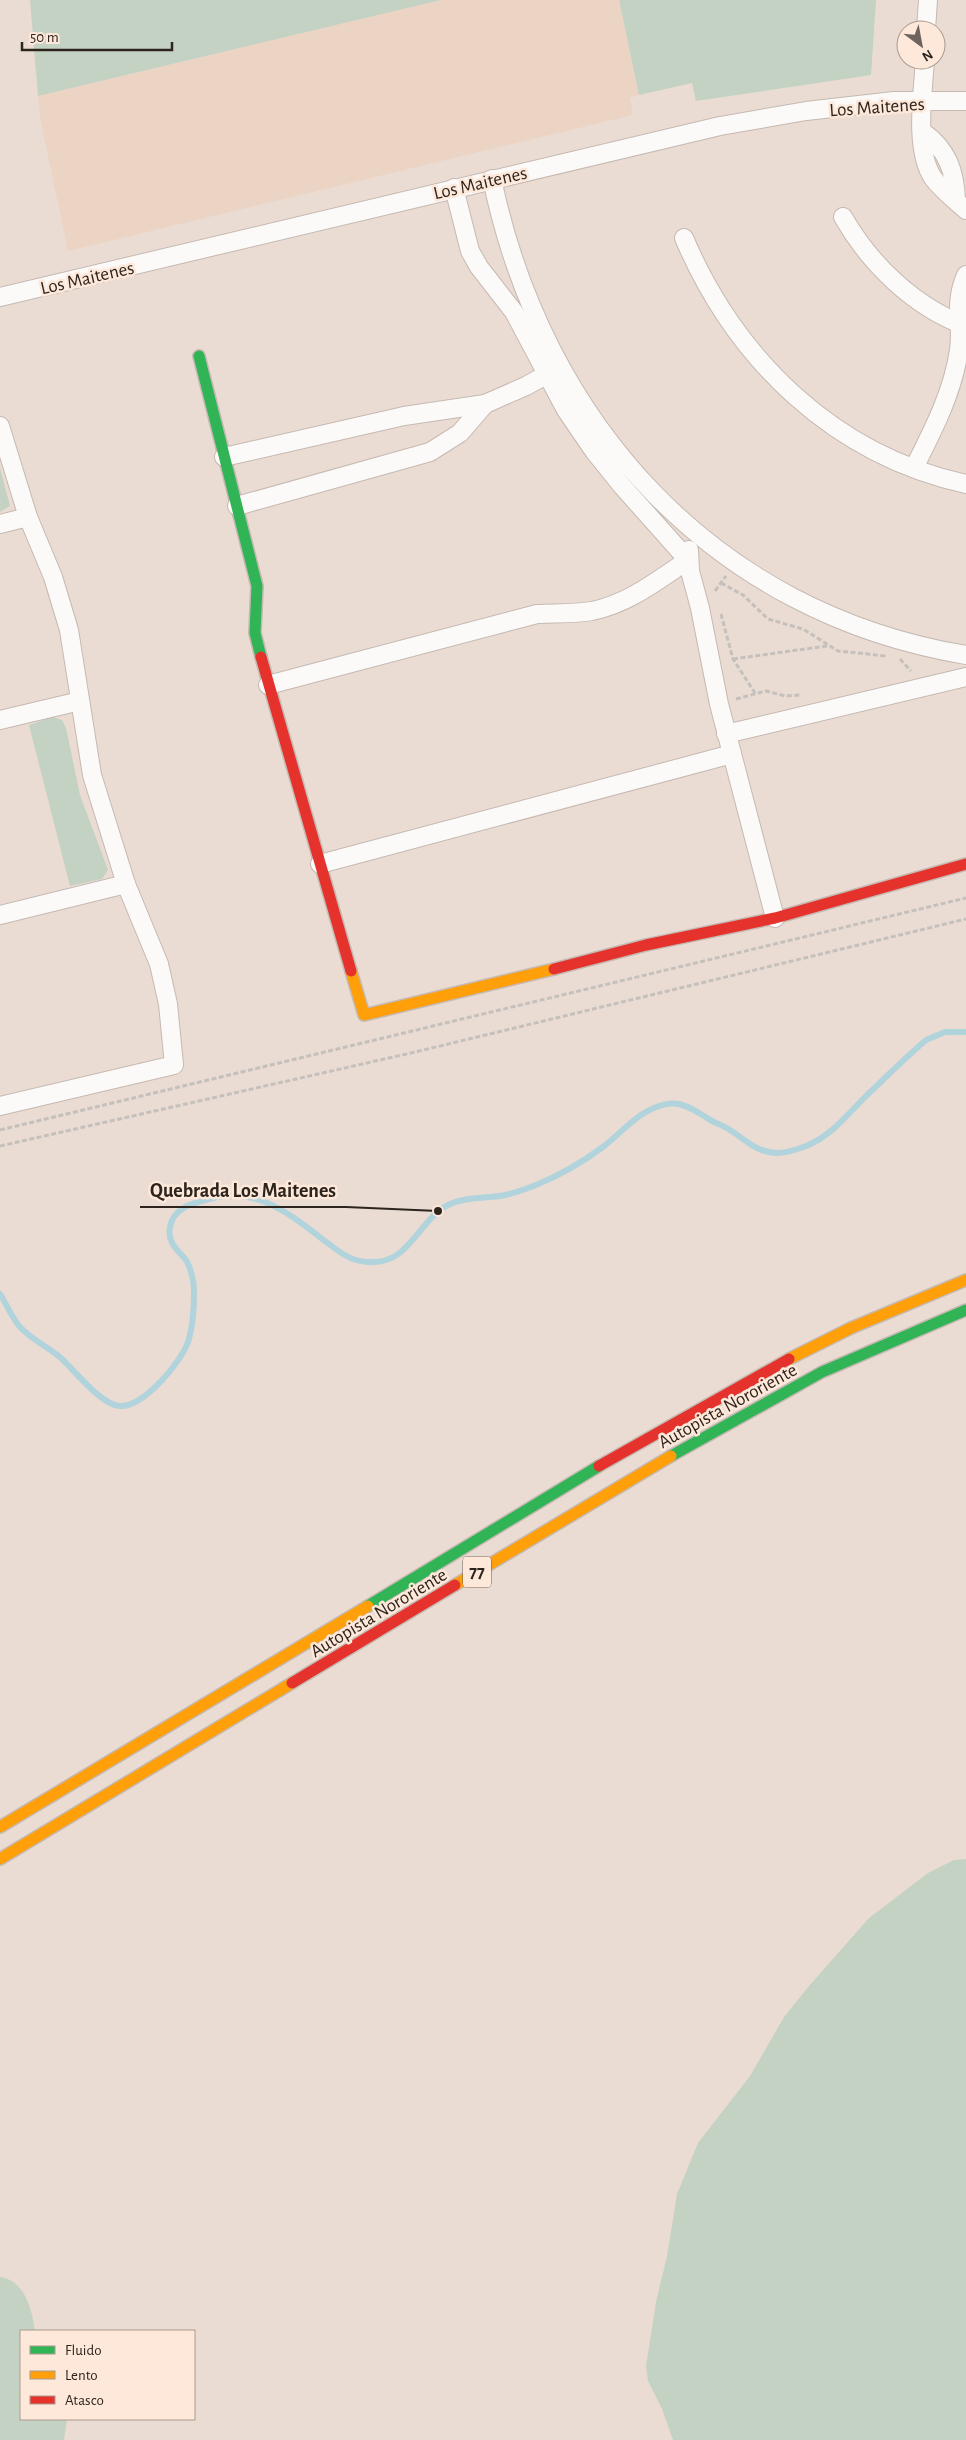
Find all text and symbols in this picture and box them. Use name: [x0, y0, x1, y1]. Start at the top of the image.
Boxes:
scale bar: [22, 20, 172, 52]
north arrow: [896, 20, 946, 70]
text: 50 m: [30, 30, 59, 45]
text: N: [920, 47, 935, 64]
street label: Los Maitenes: [829, 95, 925, 120]
street label: Los Maitenes: [432, 163, 529, 203]
street label: Los Maitenes: [39, 258, 136, 298]
callout: Quebrada Los Maitenes: [140, 1172, 346, 1207]
text: Quebrada Los Maitenes: [150, 1181, 336, 1202]
street label: Autopista Nororiente: [655, 1360, 800, 1452]
road number: 77: [463, 1556, 491, 1588]
street label: Autopista Nororiente: [307, 1565, 450, 1661]
legend: [20, 2330, 195, 2420]
text: Fluido: [65, 2343, 102, 2358]
text: Lento: [65, 2368, 98, 2383]
text: Atasco: [65, 2393, 104, 2408]

